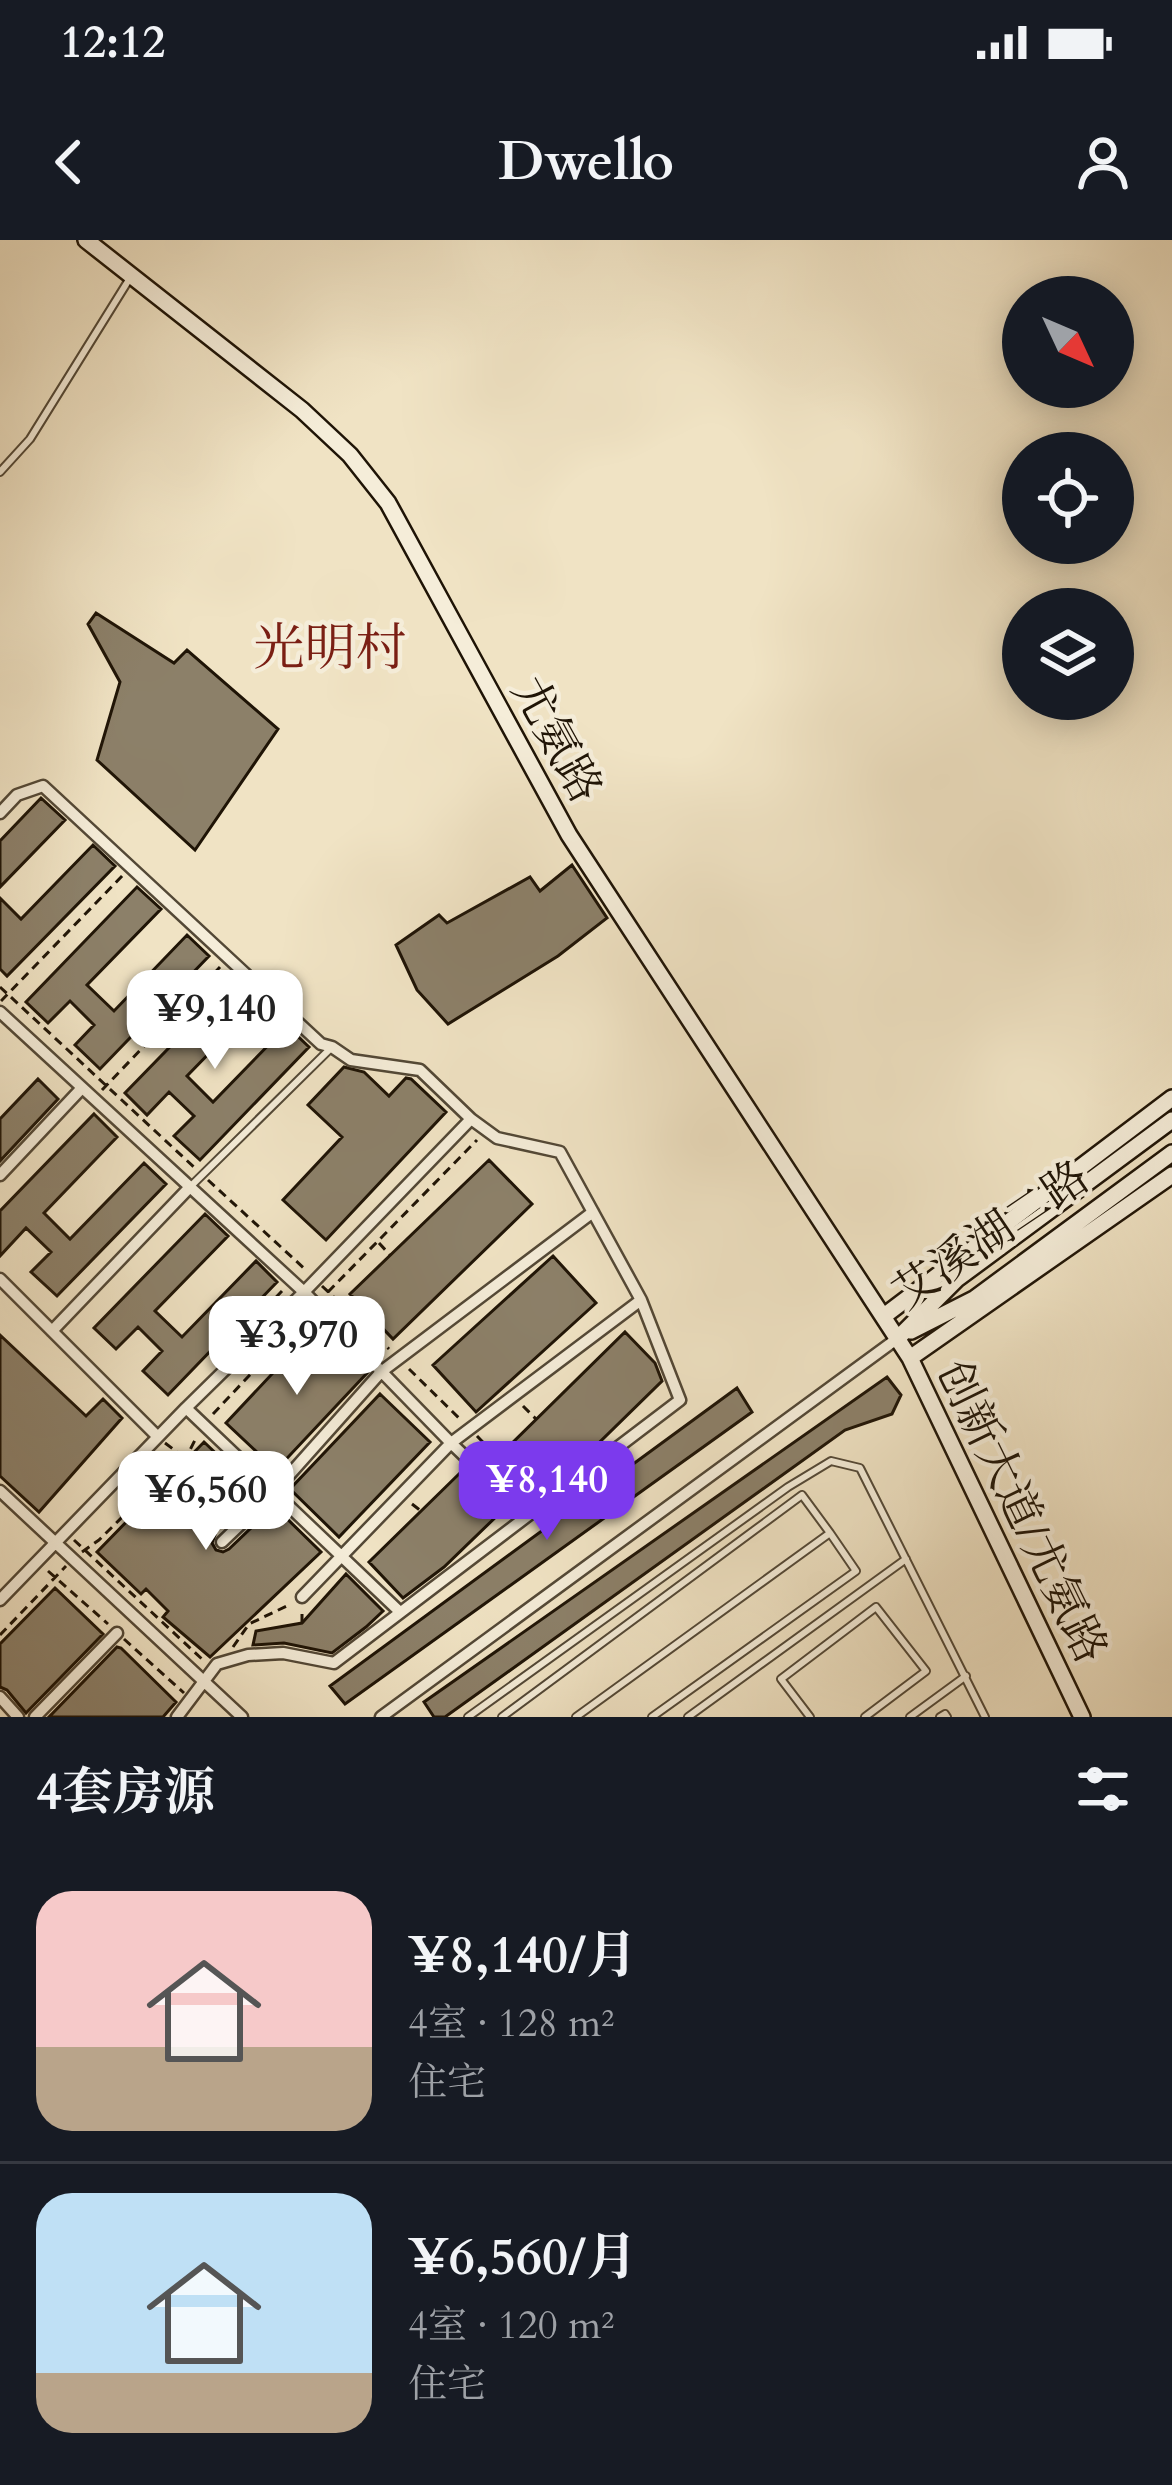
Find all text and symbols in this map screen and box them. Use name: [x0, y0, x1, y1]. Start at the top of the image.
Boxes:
text: 12:12: [60, 12, 165, 73]
text: Dwello: [498, 126, 674, 199]
icon: back: [36, 129, 102, 195]
icon: person: [1070, 129, 1136, 195]
north arrow: [1002, 276, 1134, 408]
map controls: [1002, 276, 1134, 720]
button: locate: [1002, 432, 1134, 564]
button: layers: [1002, 588, 1134, 720]
district label: 光明村: [253, 614, 407, 684]
street label: 尤氨路: [497, 666, 616, 814]
pin: ¥9,140: [117, 970, 313, 1072]
text: ¥9,140: [154, 982, 276, 1035]
street label: 艾溪湖二路: [881, 1147, 1101, 1323]
pin: ¥3,970: [199, 1296, 395, 1398]
text: ¥3,970: [236, 1308, 358, 1361]
street label: 创新大道/尤氨路: [922, 1350, 1121, 1673]
pin: ¥8,140: [449, 1441, 645, 1543]
pin: ¥6,560: [108, 1451, 304, 1553]
text: ¥8,140: [486, 1453, 608, 1506]
text: ¥6,560: [145, 1463, 267, 1516]
icon: filters: [1070, 1756, 1136, 1822]
text: 4套房源: [36, 1758, 215, 1828]
text: ¥8,140/月: [408, 1921, 637, 1991]
icon: home: [132, 1939, 276, 2083]
text: 4室 · 128 m²: [408, 1997, 614, 2050]
text: 住宅: [408, 2056, 486, 2109]
text: ¥6,560/月: [408, 2223, 637, 2293]
icon: home: [132, 2241, 276, 2385]
text: 4室 · 120 m²: [408, 2299, 614, 2352]
text: 住宅: [408, 2358, 486, 2411]

